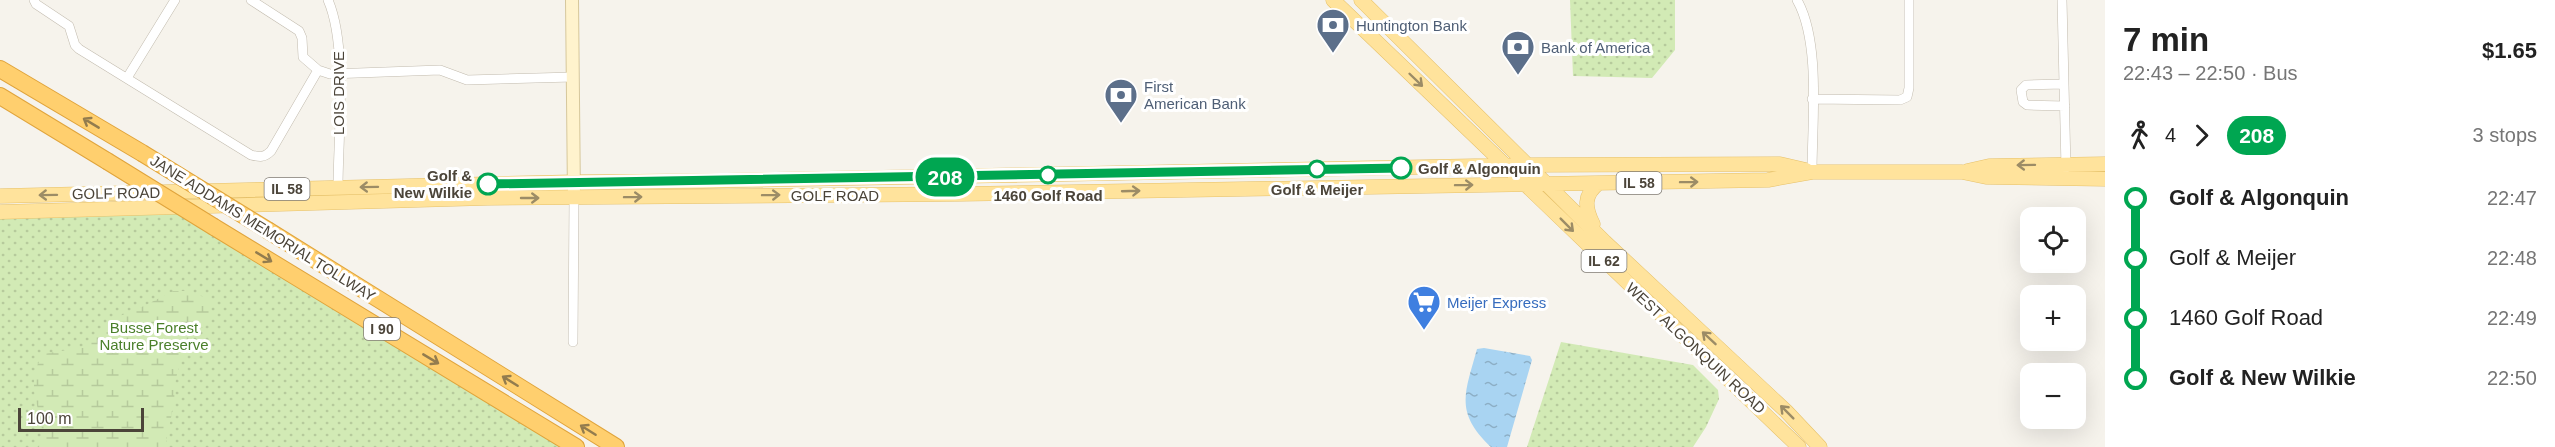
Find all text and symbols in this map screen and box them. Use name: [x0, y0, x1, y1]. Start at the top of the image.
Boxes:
bank icon: Huntington Bank: [1315, 7, 1351, 54]
place label: Huntington Bank: [1356, 17, 1467, 34]
text: 7 min: [2123, 21, 2209, 58]
bank icon: Bank of America: [1500, 29, 1536, 76]
text: $1.65: [2482, 38, 2537, 63]
place label: Bank of America: [1541, 39, 1651, 56]
street label: LOIS DRIVE: [330, 51, 347, 135]
text: 22:43 – 22:50 · Bus: [2123, 62, 2298, 84]
one-way arrow: [1408, 73, 1423, 87]
bank icon: First American Bank: [1103, 77, 1139, 124]
place label: First American Bank: [1144, 78, 1246, 112]
one-way arrow: [83, 117, 100, 129]
icon: walk: [2123, 119, 2156, 152]
icon: forward: [2185, 119, 2218, 152]
text: 4: [2165, 124, 2176, 146]
text: 208: [2239, 124, 2274, 147]
text: 3 stops: [2473, 124, 2537, 146]
street label: JANE ADDAMS MEMORIAL TOLLWAY: [147, 151, 379, 305]
marker: Golf & Algonquin: [1390, 157, 1412, 179]
line badge: 208: [910, 158, 980, 196]
one-way arrow: [2016, 159, 2036, 171]
marker: Golf & Meijer: [1308, 160, 1326, 178]
place label: Golf & Algonquin: [1418, 160, 1541, 177]
text: 208: [927, 166, 963, 189]
marker: 1460 Golf Road: [1039, 166, 1057, 184]
place label: Golf & New Wilkie: [394, 167, 472, 201]
road number: IL 58: [1616, 172, 1662, 194]
marker: Golf & New Wilkie: [477, 173, 499, 195]
one-way arrow: [1678, 176, 1698, 187]
road number: IL 58: [264, 178, 310, 200]
one-way arrow: [1453, 179, 1473, 190]
one-way arrow: [359, 181, 379, 193]
place label: Golf & Meijer: [1271, 181, 1363, 198]
street label: GOLF ROAD: [72, 184, 160, 202]
one-way arrow: [1120, 185, 1140, 196]
text: Golf & Algonquin: [2169, 185, 2349, 210]
street label: GOLF ROAD: [791, 187, 879, 204]
place label: 1460 Golf Road: [993, 187, 1103, 204]
text: 22:47: [2487, 187, 2537, 209]
one-way arrow: [38, 189, 58, 201]
one-way arrow: [761, 190, 781, 201]
one-way arrow: [622, 191, 642, 203]
one-way arrow: [520, 192, 540, 204]
map controls: [2020, 207, 2086, 429]
button: locate: [2020, 207, 2086, 273]
one-way arrow: [1559, 217, 1574, 232]
text: Golf & Meijer: [2169, 245, 2296, 270]
text: 22:48: [2487, 247, 2537, 269]
road number: IL 62: [1582, 250, 1626, 272]
one-way arrow: [255, 252, 272, 264]
street label: WEST ALGONQUIN ROAD: [1623, 279, 1769, 417]
supermarket icon: Meijer Express: [1406, 284, 1442, 331]
button: +: [2020, 285, 2086, 351]
place label: Meijer Express: [1447, 294, 1546, 311]
text: 1460 Golf Road: [2169, 305, 2323, 330]
text: 22:49: [2487, 307, 2537, 329]
road number: I 90: [364, 318, 400, 340]
park label: Busse Forest Nature Preserve: [99, 319, 209, 353]
one-way arrow: [1701, 331, 1716, 345]
one-way arrow: [422, 353, 439, 365]
button: −: [2020, 363, 2086, 429]
text: Golf & New Wilkie: [2169, 365, 2356, 390]
text: 22:50: [2487, 367, 2537, 389]
one-way arrow: [502, 375, 519, 387]
one-way arrow: [1779, 404, 1794, 419]
scale bar: [18, 405, 144, 432]
text: 100 m: [27, 410, 71, 427]
one-way arrow: [580, 423, 597, 435]

